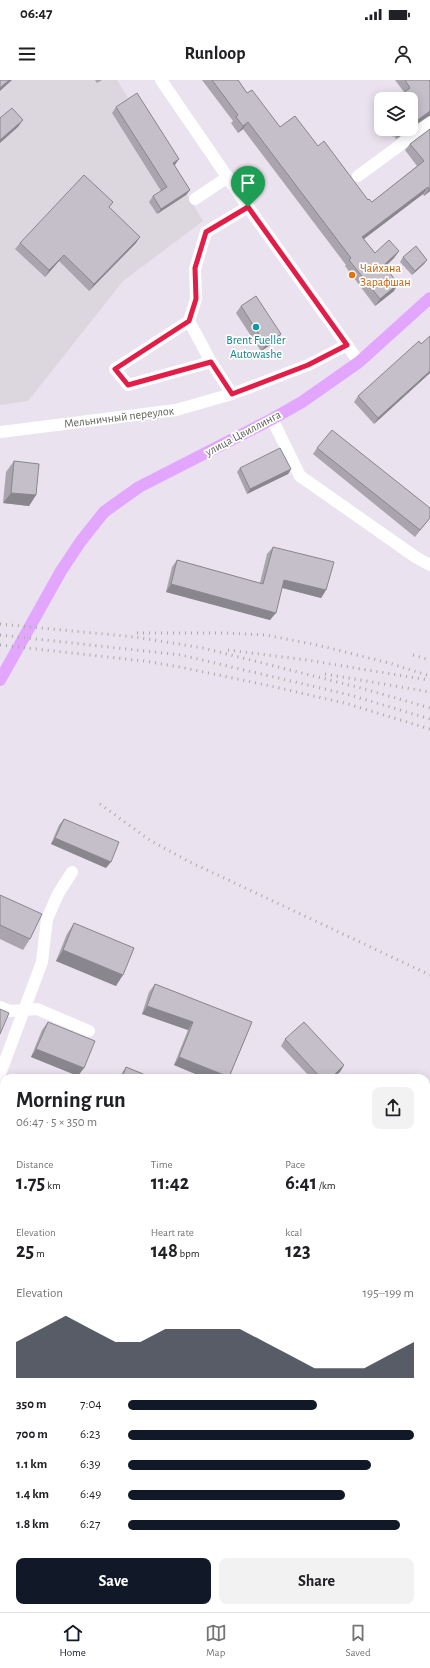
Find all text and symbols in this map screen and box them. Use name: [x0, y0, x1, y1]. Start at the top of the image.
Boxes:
text: 06:47: [20, 6, 53, 21]
icon: menu: [16, 43, 38, 65]
icon: person: [392, 43, 414, 65]
text: Runloop: [185, 45, 245, 63]
map controls: [374, 92, 418, 136]
button: layers: [374, 92, 418, 136]
pin: [231, 166, 265, 207]
icon: arrive: [237, 172, 259, 194]
place label: Чайхана Зарафшан: [360, 262, 411, 288]
marker: Чайхана Зарафшан: [347, 270, 357, 280]
marker: Brent Fueller Autowashe: [251, 322, 261, 332]
place label: Brent Fueller Autowashe: [226, 334, 286, 360]
street label: Мельничный переулок: [63, 404, 175, 431]
street label: улица Цвиллинга: [202, 408, 284, 459]
button: share: [372, 1087, 414, 1129]
text: Morning run: [16, 1089, 126, 1111]
text: 06:47 · 5 × 350 m: [16, 1116, 97, 1129]
text: Distance: [16, 1159, 53, 1170]
text: Time: [151, 1159, 173, 1170]
text: Pace: [285, 1159, 305, 1170]
text: 1.75: [16, 1173, 45, 1193]
text: 11:42: [151, 1173, 189, 1193]
text: 6:41: [285, 1173, 317, 1193]
text: km: [45, 1180, 61, 1191]
text: /km: [317, 1180, 336, 1191]
text: Elevation: [16, 1227, 56, 1238]
text: Heart rate: [151, 1227, 194, 1238]
text: kcal: [285, 1227, 302, 1238]
text: 25: [16, 1241, 34, 1261]
text: 148: [151, 1241, 178, 1261]
text: 123: [285, 1241, 311, 1261]
text: m: [34, 1248, 45, 1259]
text: bpm: [178, 1248, 200, 1259]
text: Elevation: [16, 1287, 63, 1300]
text: 195–199 m: [363, 1287, 414, 1300]
text: 350 m: [16, 1398, 46, 1411]
text: 7:04: [80, 1398, 102, 1411]
text: 700 m: [16, 1428, 48, 1441]
text: 6:23: [80, 1428, 100, 1441]
text: 1.1 km: [16, 1458, 47, 1471]
text: 6:39: [80, 1458, 101, 1471]
text: 1.4 km: [16, 1488, 49, 1501]
text: 6:49: [80, 1488, 101, 1501]
text: 1.8 km: [16, 1518, 49, 1531]
text: 6:27: [80, 1518, 100, 1531]
button: Save: [16, 1558, 211, 1604]
button: Share: [219, 1558, 414, 1604]
tab: Home: [59, 1622, 86, 1659]
tab: Map: [205, 1622, 227, 1659]
tab: Saved: [345, 1622, 371, 1659]

